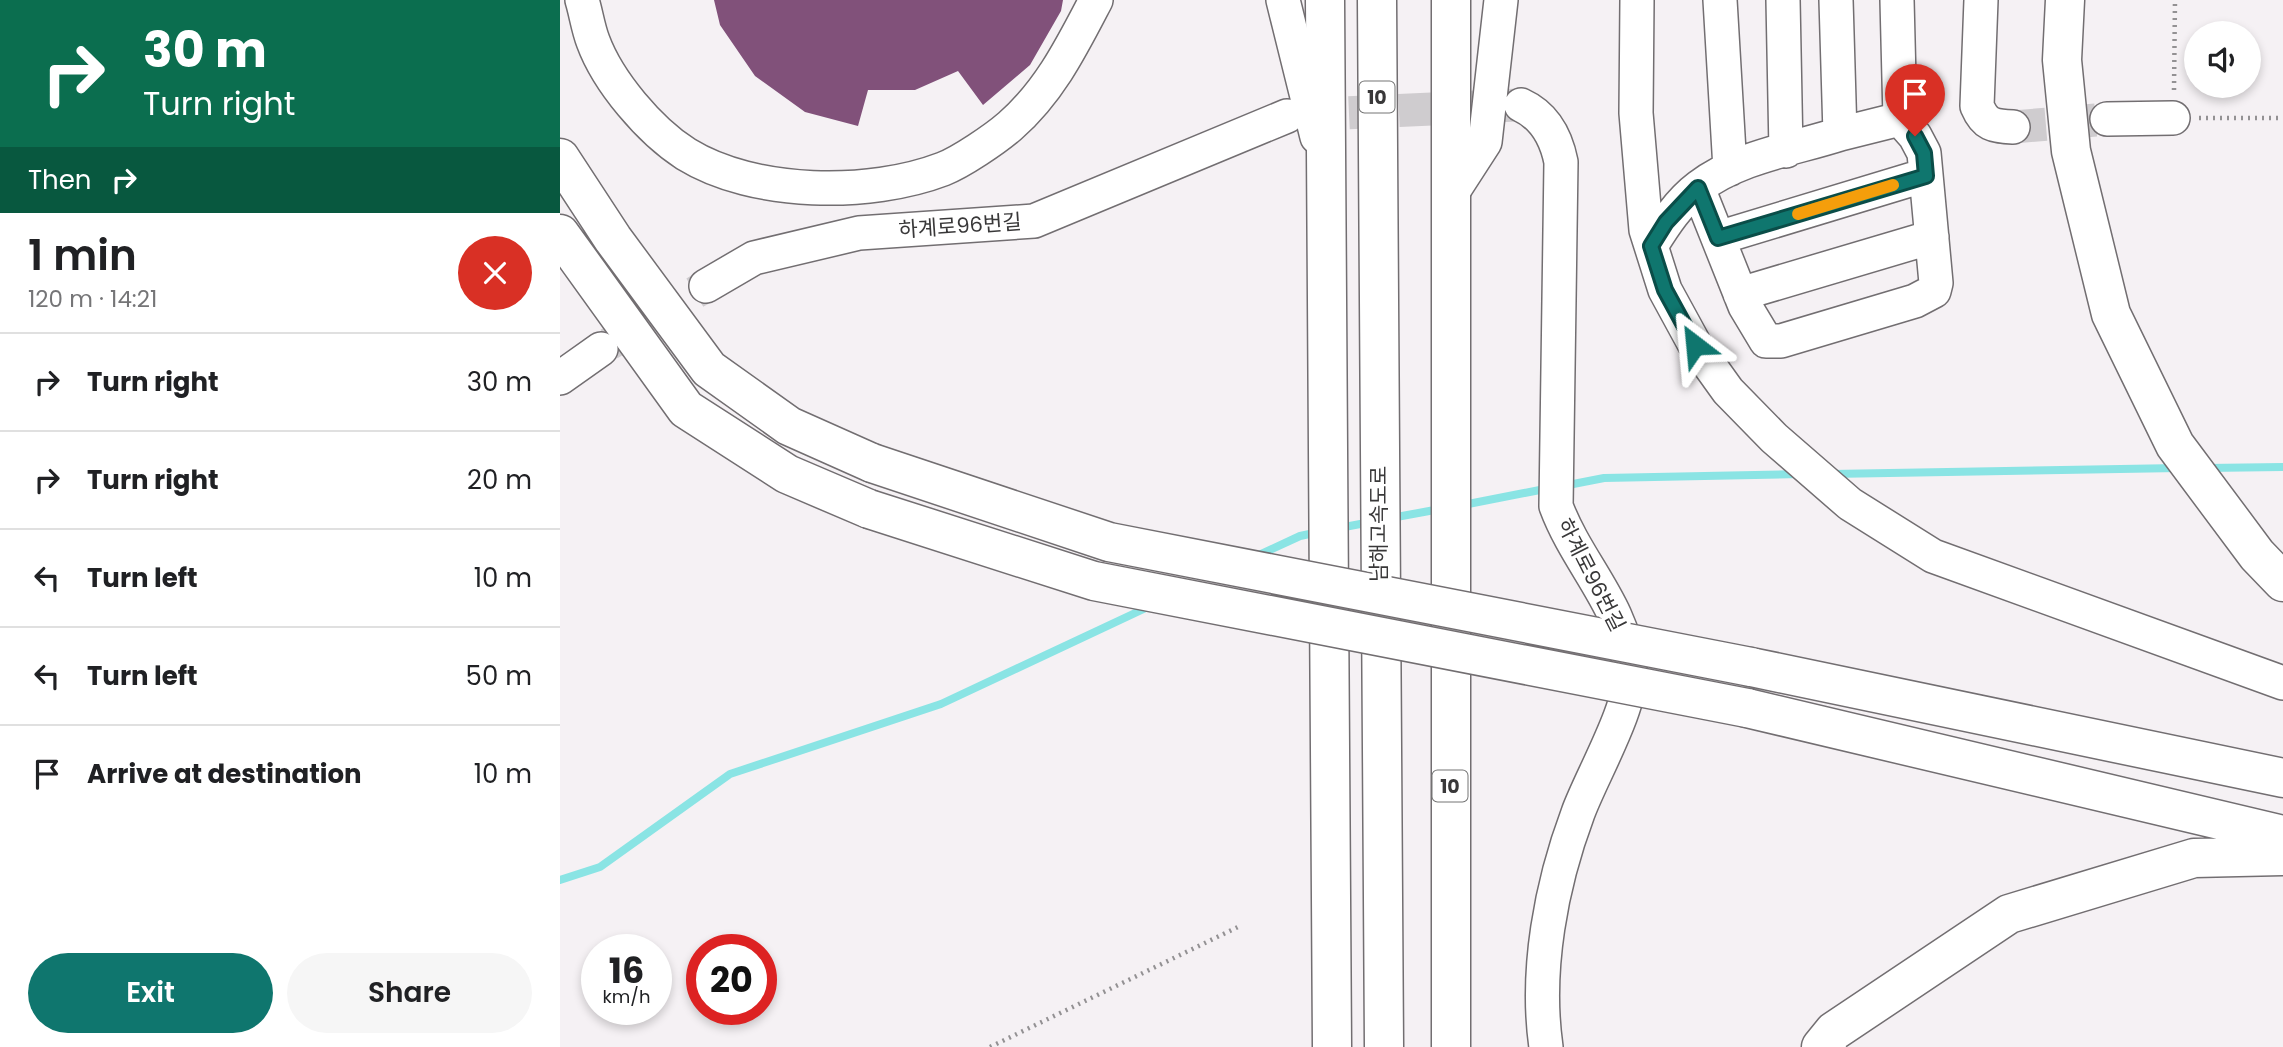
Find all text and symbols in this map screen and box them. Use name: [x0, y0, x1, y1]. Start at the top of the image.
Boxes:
text: 30 m: [143, 16, 267, 84]
map controls: [2184, 21, 2261, 98]
button: sound: [2184, 21, 2261, 98]
icon: right: [28, 28, 119, 119]
pin: [1885, 64, 1945, 136]
icon: arrive: [1896, 75, 1934, 113]
text: Turn right: [143, 81, 295, 126]
road number: 10: [1360, 82, 1394, 113]
icon: right: [105, 161, 143, 199]
text: Then: [28, 162, 91, 198]
street label: 하계로96번길: [898, 207, 1022, 244]
text: 1 min: [28, 226, 137, 285]
button: close: [458, 236, 532, 310]
text: 120 m · 14:21: [28, 283, 157, 315]
position arrow: [1658, 308, 1732, 382]
icon: right: [28, 363, 66, 401]
text: Turn right: [87, 364, 219, 400]
text: 30 m: [467, 364, 532, 400]
icon: right: [28, 461, 66, 499]
text: Turn right: [87, 462, 219, 498]
text: 20 m: [467, 462, 532, 498]
street label: 남해고속도로: [1364, 466, 1393, 582]
street label: 하계로96번길: [1551, 513, 1632, 636]
icon: left: [28, 559, 66, 597]
text: Turn left: [87, 560, 198, 596]
text: 10 m: [474, 560, 532, 596]
icon: left: [28, 657, 66, 695]
text: Turn left: [87, 658, 198, 694]
text: 50 m: [466, 658, 532, 694]
icon: arrive: [28, 755, 66, 793]
text: Arrive at destination: [87, 756, 362, 792]
text: 10 m: [474, 756, 532, 792]
road number: 10: [1432, 771, 1468, 802]
speed limit sign: 20: [686, 934, 777, 1025]
text: 16: [609, 946, 644, 995]
button: Exit: [28, 953, 273, 1033]
button: Share: [287, 953, 532, 1033]
text: km/h: [603, 984, 650, 1009]

